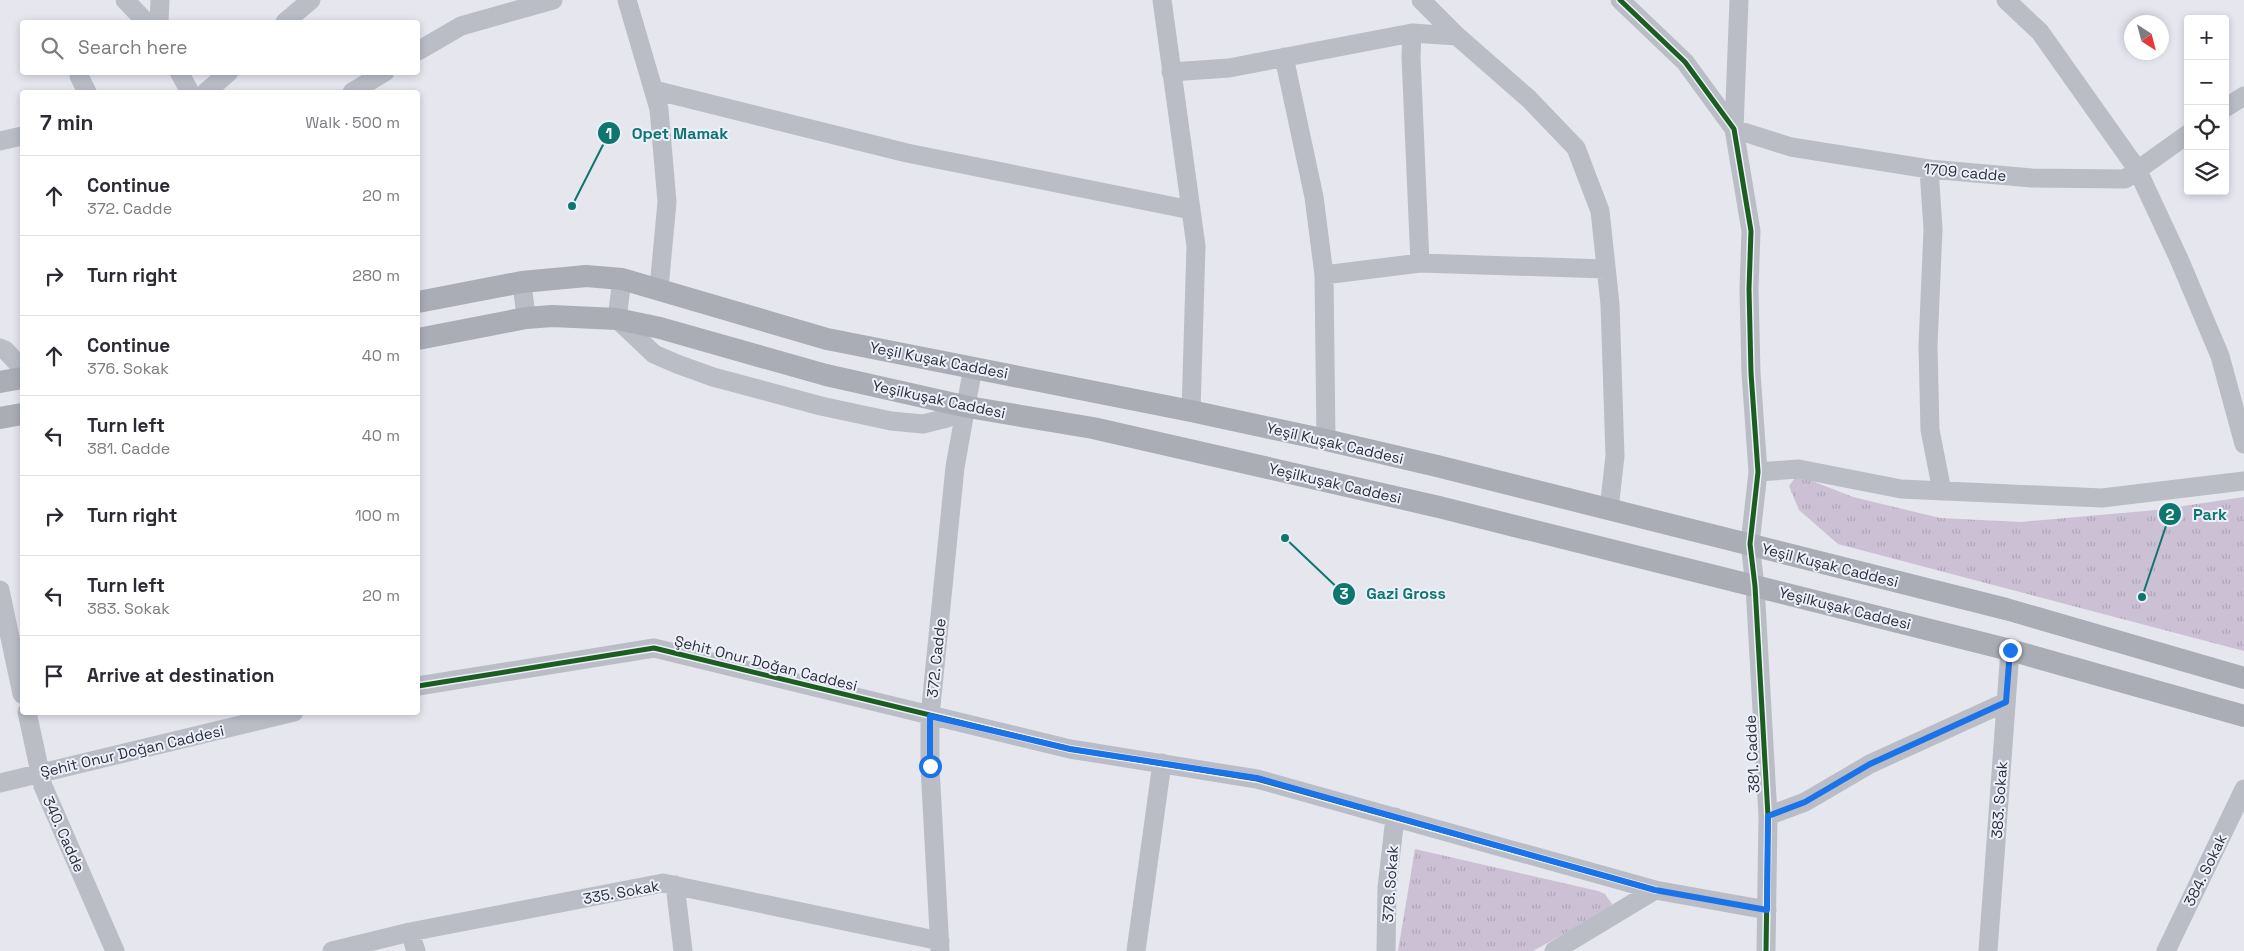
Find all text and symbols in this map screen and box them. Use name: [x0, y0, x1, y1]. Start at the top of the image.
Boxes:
north arrow: [2124, 15, 2169, 60]
map controls: [2184, 15, 2229, 195]
button: +: [2184, 15, 2229, 60]
search box: [20, 20, 420, 75]
icon: search: [38, 34, 66, 62]
text: Search here: [78, 35, 188, 60]
button: −: [2184, 60, 2229, 105]
button: locate: [2184, 105, 2229, 150]
text: 7 min: [40, 109, 93, 136]
text: Walk · 500 m: [305, 112, 400, 133]
callout: Opet Mamak: [597, 118, 739, 149]
text: Opet Mamak: [632, 123, 728, 144]
text: 1: [606, 124, 612, 143]
button: layers: [2184, 150, 2229, 195]
street label: 1709 cadde: [1923, 159, 2007, 185]
text: Continue: [87, 173, 170, 198]
icon: ahead: [40, 182, 68, 210]
text: 20 m: [362, 185, 400, 206]
text: 372. Cadde: [87, 198, 172, 219]
icon: right: [40, 262, 68, 290]
text: Turn right: [87, 263, 177, 288]
text: 280 m: [352, 265, 400, 286]
text: Continue: [87, 333, 170, 358]
street label: Yeşil Kuşak Caddesi: [868, 337, 1010, 383]
icon: ahead: [40, 342, 68, 370]
text: 40 m: [362, 345, 400, 366]
text: 376. Sokak: [87, 358, 169, 379]
street label: Yeşilkuşak Caddesi: [871, 376, 1007, 422]
text: Turn left: [87, 413, 165, 438]
street label: Yeşil Kuşak Caddesi: [1265, 418, 1405, 468]
icon: left: [40, 422, 68, 450]
text: 40 m: [362, 425, 400, 446]
text: 381. Cadde: [87, 438, 170, 459]
street label: Yeşilkuşak Caddesi: [1267, 459, 1403, 507]
callout: Park: [2158, 499, 2237, 530]
icon: right: [40, 502, 68, 530]
text: Turn right: [87, 503, 177, 528]
text: Park: [2193, 504, 2227, 525]
text: 100 m: [355, 505, 400, 526]
text: 2: [2166, 505, 2175, 524]
street label: Yeşil Kuşak Caddesi: [1760, 539, 1900, 591]
text: Turn left: [87, 573, 165, 598]
callout: Gazi Gross: [1332, 578, 1456, 609]
icon: left: [40, 582, 68, 610]
street label: Yeşilkuşak Caddesi: [1777, 582, 1913, 634]
text: Gazi Gross: [1366, 583, 1446, 604]
text: 3: [1339, 584, 1349, 603]
text: 20 m: [362, 585, 400, 606]
text: 383. Sokak: [87, 598, 170, 619]
street label: 372. Cadde: [922, 617, 950, 699]
street label: Şehit Onur Doğan Caddesi: [673, 631, 859, 695]
route end: [1999, 639, 2022, 662]
icon: arrive: [40, 662, 68, 690]
text: Arrive at destination: [87, 663, 275, 688]
street label: 381. Cadde: [1740, 714, 1764, 793]
street label: Şehit Onur Doğan Caddesi: [38, 721, 226, 781]
route start: [919, 755, 942, 778]
street label: 383. Sokak: [1987, 761, 2011, 839]
street label: 340. Cadde: [39, 793, 89, 875]
street label: 384. Sokak: [2179, 831, 2231, 909]
street label: 378. Sokak: [1378, 845, 1402, 923]
street label: 335. Sokak: [581, 876, 661, 908]

